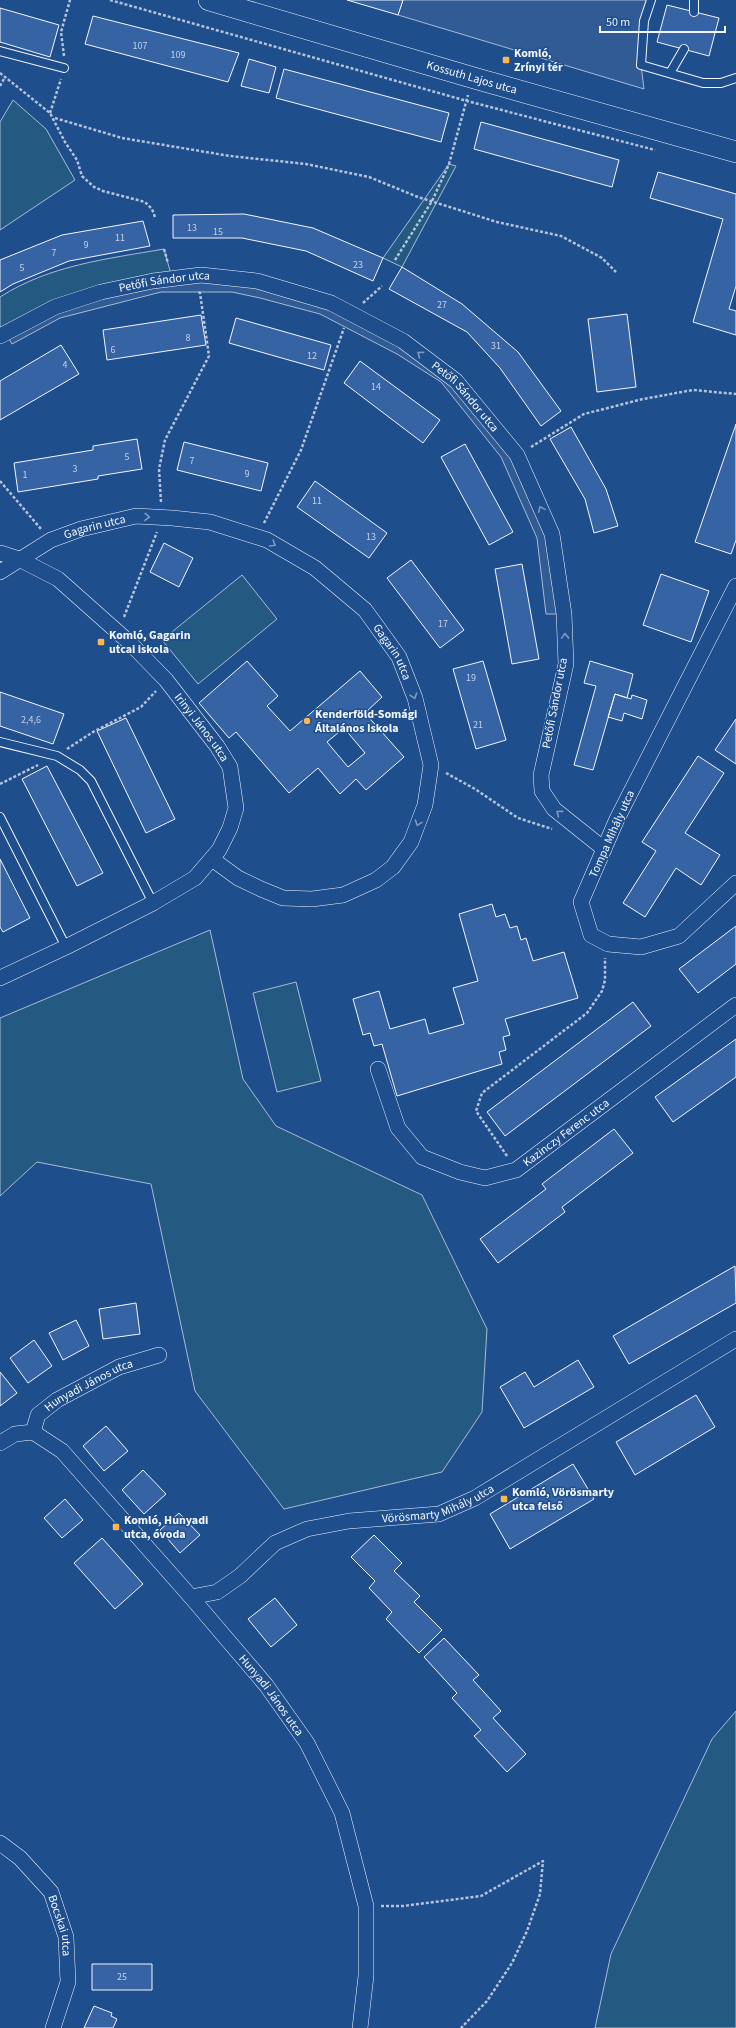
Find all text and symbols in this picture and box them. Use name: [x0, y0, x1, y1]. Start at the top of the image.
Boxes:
scale bar: [600, 8, 725, 34]
text: 50 m: [606, 14, 630, 31]
house number: 107: [133, 39, 147, 53]
place label: Komló, Zrínyi tér: [514, 45, 563, 76]
house number: 109: [171, 48, 185, 62]
marker: Komló, Zrínyi tér: [501, 55, 511, 65]
street label: Kossuth Lajos utca: [425, 56, 519, 98]
house number: 13: [187, 221, 197, 235]
house number: 15: [213, 225, 223, 239]
house number: 11: [115, 231, 125, 245]
house number: 9: [84, 238, 89, 252]
house number: 7: [52, 246, 57, 260]
house number: 23: [353, 258, 363, 272]
house number: 5: [20, 261, 25, 275]
street label: Petőfi Sándor utca: [117, 266, 211, 297]
house number: 27: [437, 298, 447, 312]
house number: 8: [186, 331, 191, 345]
house number: 31: [491, 339, 501, 353]
house number: 6: [111, 343, 116, 357]
house number: 12: [307, 349, 317, 363]
one-way arrow: [418, 352, 425, 359]
street label: Petőfi Sándor utca: [428, 357, 503, 436]
house number: 4: [63, 358, 68, 372]
house number: 14: [371, 380, 381, 394]
house number: 5: [125, 450, 130, 464]
house number: 7: [190, 454, 195, 468]
house number: 3: [73, 462, 78, 476]
house number: 9: [245, 467, 250, 481]
house number: 1: [23, 468, 28, 482]
house number: 11: [312, 494, 322, 508]
one-way arrow: [538, 506, 546, 514]
street label: Gagarin utca: [61, 510, 127, 543]
one-way arrow: [144, 512, 150, 521]
house number: 13: [366, 530, 376, 544]
one-way arrow: [269, 539, 276, 546]
house number: 17: [438, 617, 448, 631]
street label: Gagarin utca: [369, 620, 416, 683]
place label: Komló, Gagarin utcai iskola: [109, 627, 191, 658]
one-way arrow: [560, 633, 569, 639]
marker: Komló, Gagarin utcai iskola: [96, 637, 106, 647]
street label: Petőfi Sándor utca: [538, 656, 572, 750]
house number: 19: [466, 671, 476, 685]
street label: Irinyi János utca: [170, 689, 233, 765]
one-way arrow: [409, 693, 418, 700]
place label: Kenderföld-Somági Általános Iskola: [314, 706, 417, 737]
house number: 2,4,6: [21, 713, 41, 727]
marker: Kenderföld-Somági Általános Iskola: [302, 716, 312, 726]
house number: 21: [473, 718, 483, 732]
street label: Tompa Mihály utca: [585, 788, 639, 880]
one-way arrow: [556, 810, 563, 818]
one-way arrow: [415, 819, 423, 826]
street label: Kazinczy Ferenc utca: [519, 1094, 613, 1171]
street label: Hunyadi János utca: [41, 1355, 135, 1415]
street label: Vörösmarty Mihály utca: [381, 1480, 497, 1527]
place label: Komló, Vörösmarty utca felső: [512, 1484, 615, 1515]
marker: Komló, Vörösmarty utca felső: [499, 1494, 509, 1504]
place label: Komló, Hunyadi utca, óvoda: [124, 1512, 208, 1543]
marker: Komló, Hunyadi utca, óvoda: [111, 1522, 121, 1532]
street label: Hunyadi János utca: [235, 1651, 308, 1739]
street label: Bocskai utca: [44, 1893, 75, 1957]
house number: 25: [117, 1970, 127, 1984]

